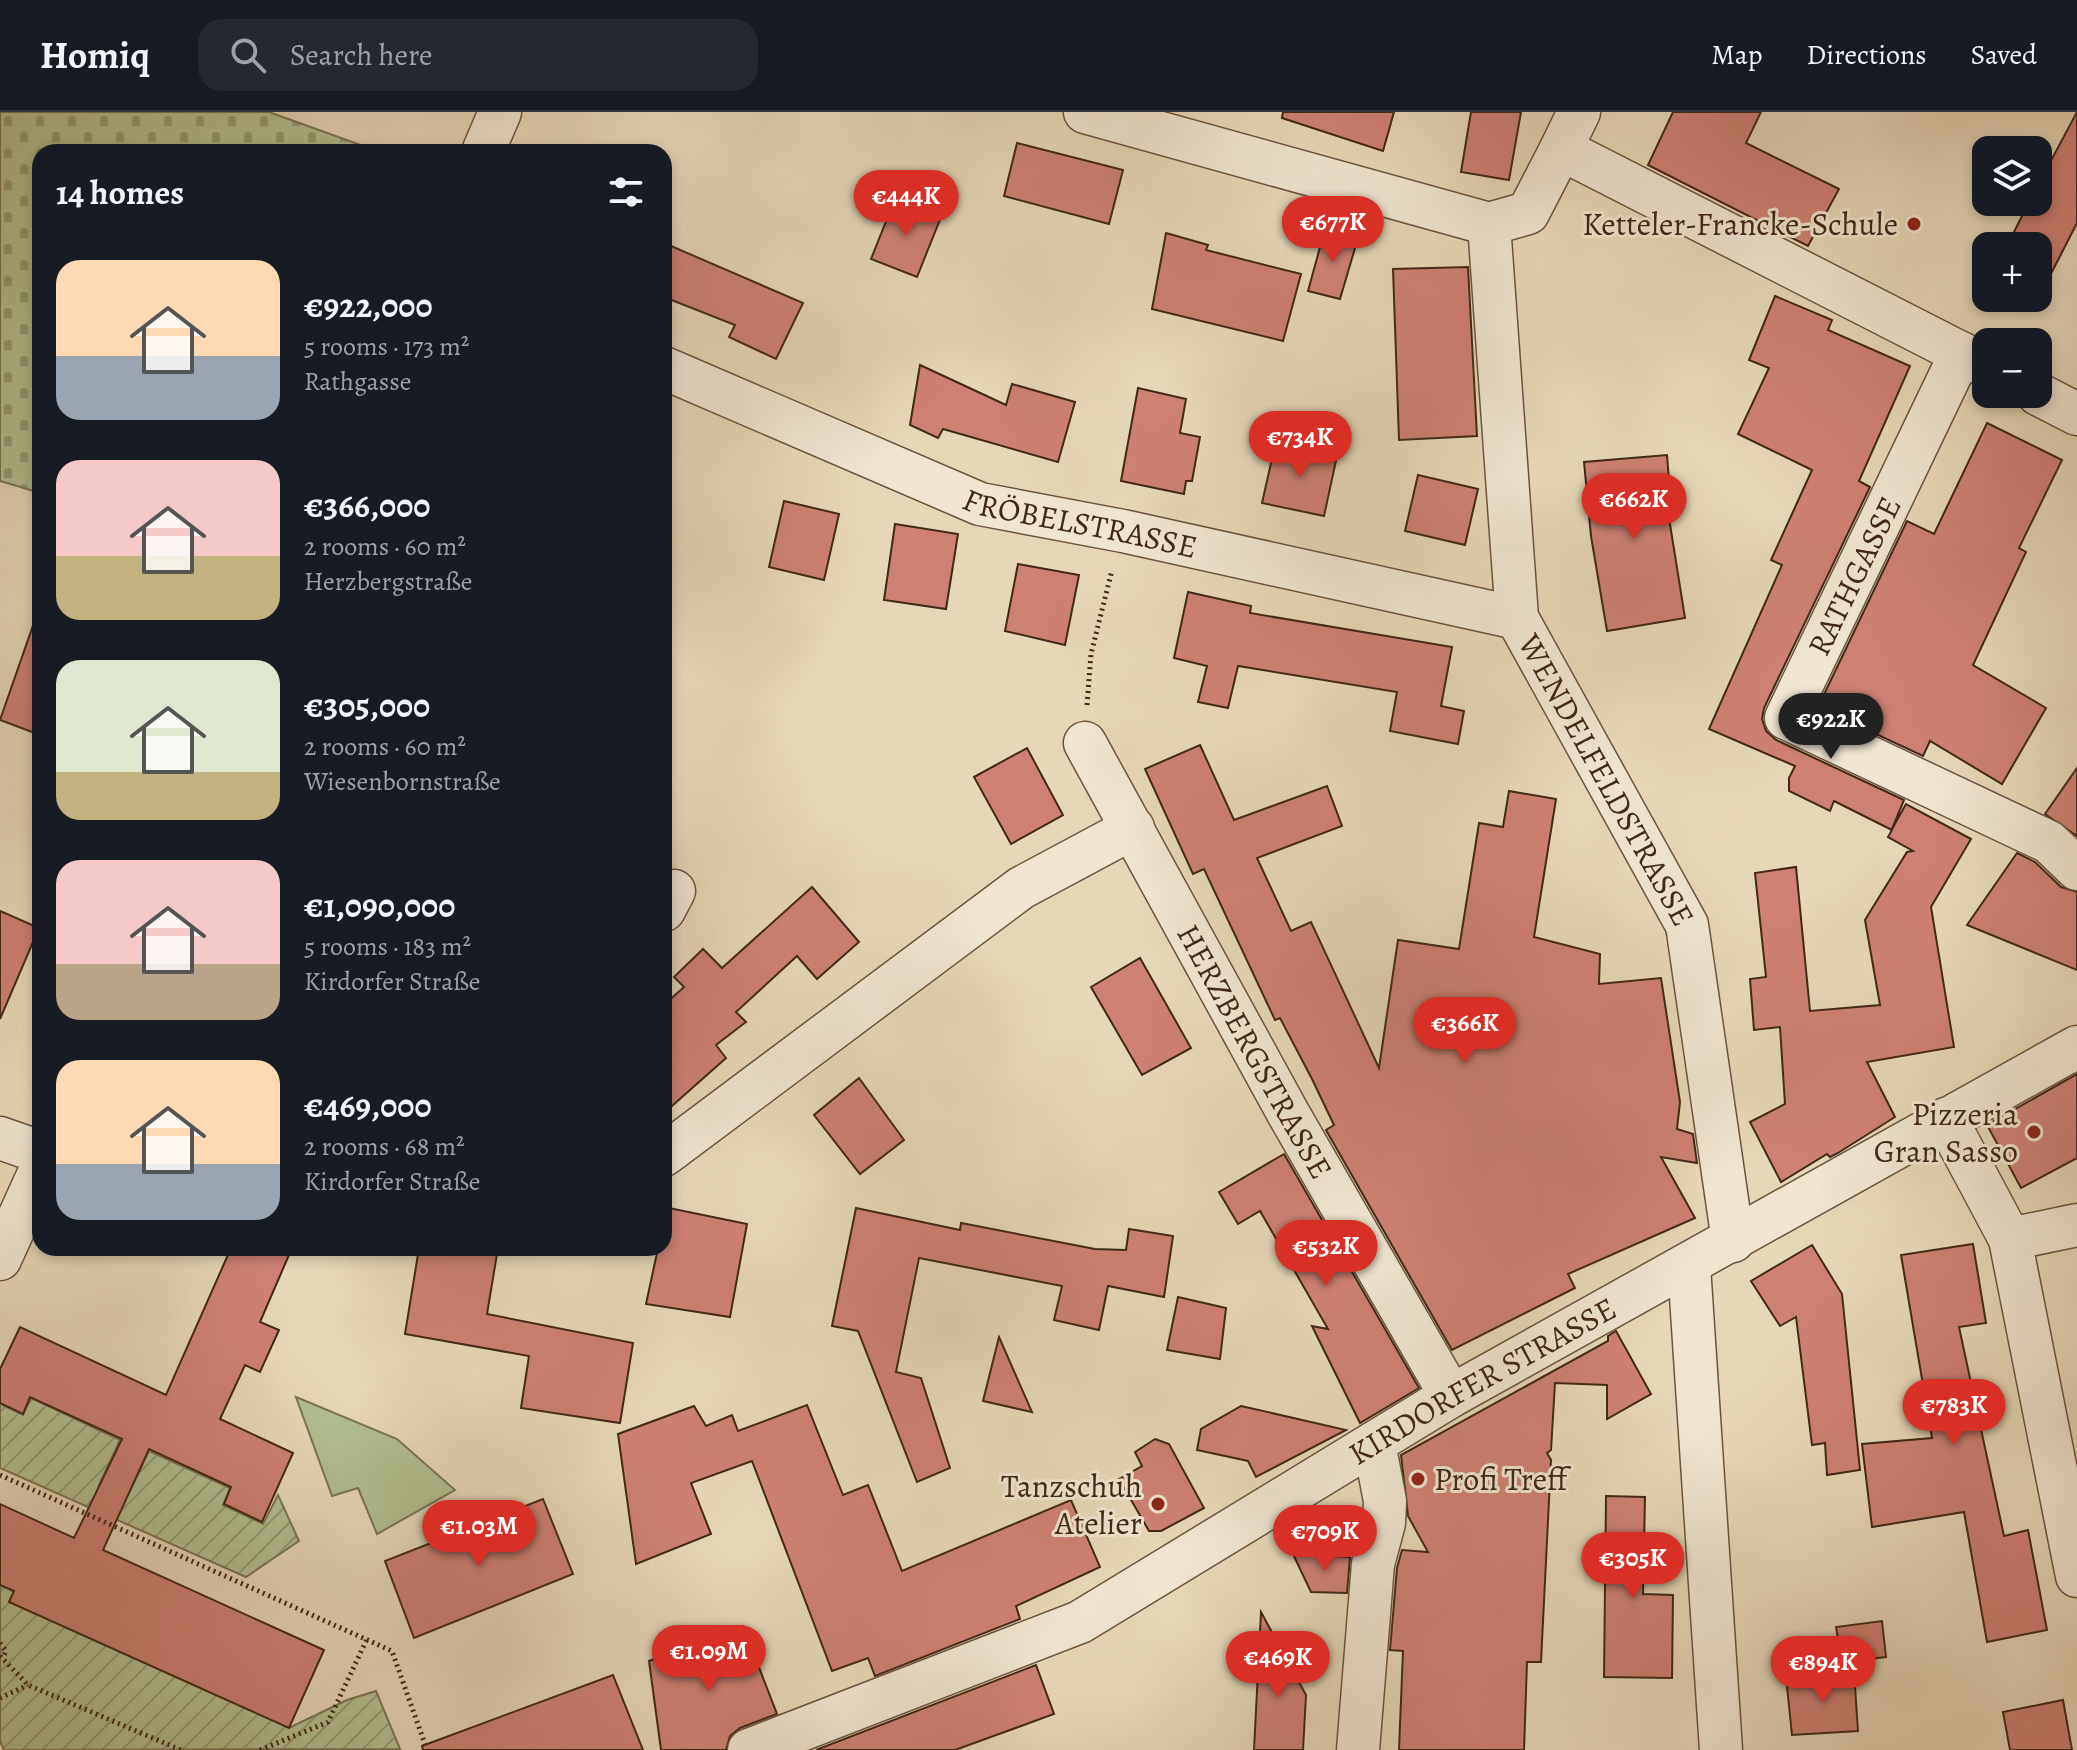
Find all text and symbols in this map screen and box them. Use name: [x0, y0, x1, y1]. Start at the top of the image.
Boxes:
search box: [198, 19, 758, 91]
text: Homiq: [40, 29, 150, 81]
icon: search: [226, 33, 270, 77]
text: Search here: [290, 35, 433, 75]
text: Map: [1711, 36, 1762, 74]
text: Directions: [1806, 36, 1927, 74]
text: Saved: [1971, 36, 2037, 74]
map controls: [1972, 136, 2052, 408]
button: layers: [1972, 136, 2052, 216]
text: 14 homes: [56, 169, 184, 216]
icon: filters: [604, 170, 648, 214]
pin: €444K: [850, 170, 962, 238]
text: €444K: [872, 178, 940, 213]
pin: €677K: [1277, 196, 1389, 264]
place label: Ketteler-Francke-Schule: [1582, 202, 1898, 246]
text: €677K: [1300, 204, 1366, 239]
marker: Ketteler-Francke-Schule: [1905, 215, 1923, 233]
button: +: [1972, 232, 2052, 312]
text: €922,000: [304, 282, 433, 329]
icon: home: [120, 292, 216, 388]
button: −: [1972, 328, 2052, 408]
text: 5 rooms · 173 m²: [304, 329, 469, 364]
text: Rathgasse: [304, 364, 411, 399]
pin: €734K: [1244, 411, 1356, 479]
text: €734K: [1267, 419, 1333, 454]
pin: €662K: [1578, 473, 1690, 541]
street label: FRÖBELSTRASSE: [956, 477, 1201, 569]
text: €662K: [1600, 481, 1668, 516]
text: €366,000: [304, 482, 430, 529]
street label: RATHGASSE: [1797, 489, 1911, 663]
icon: home: [120, 492, 216, 588]
text: 2 rooms · 60 m²: [304, 529, 466, 564]
text: Herzbergstraße: [304, 564, 472, 599]
street label: WENDELFELDSTRASSE: [1508, 625, 1705, 934]
text: €305,000: [304, 682, 430, 729]
icon: home: [120, 692, 216, 788]
pin: €922K: [1775, 693, 1887, 761]
text: €922K: [1796, 701, 1866, 736]
text: 2 rooms · 60 m²: [304, 729, 466, 764]
text: Wiesenbornstraße: [304, 764, 501, 799]
text: €1,090,000: [304, 882, 455, 929]
icon: home: [120, 892, 216, 988]
street label: HERZBERGSTRASSE: [1166, 916, 1343, 1187]
text: 5 rooms · 183 m²: [304, 929, 471, 964]
text: Kirdorfer Straße: [304, 964, 480, 999]
pin: €366K: [1409, 997, 1521, 1065]
text: €366K: [1431, 1005, 1499, 1040]
text: €469,000: [304, 1082, 432, 1129]
icon: home: [120, 1092, 216, 1188]
place label: Pizzeria Gran Sasso: [1874, 1092, 2018, 1173]
marker: Pizzeria Gran Sasso: [2025, 1123, 2043, 1141]
text: 2 rooms · 68 m²: [304, 1129, 465, 1164]
text: Kirdorfer Straße: [304, 1164, 480, 1199]
pin: €532K: [1270, 1220, 1382, 1288]
text: €532K: [1293, 1228, 1359, 1263]
street label: KIRDORFER STRASSE: [1340, 1286, 1624, 1475]
pin: €783K: [1898, 1379, 2010, 1447]
text: €783K: [1921, 1387, 1987, 1422]
place label: Profi Treff: [1434, 1457, 1572, 1501]
place label: Tanzschuh Atelier: [1001, 1464, 1142, 1545]
marker: Profi Treff: [1409, 1470, 1427, 1488]
marker: Tanzschuh Atelier: [1149, 1495, 1167, 1513]
pin: €1.03M: [414, 1500, 544, 1568]
pin: €709K: [1269, 1505, 1381, 1573]
text: €1.03M: [440, 1508, 518, 1543]
text: €709K: [1291, 1513, 1359, 1548]
pin: €305K: [1577, 1532, 1689, 1600]
text: €305K: [1599, 1540, 1667, 1575]
pin: €1.09M: [644, 1625, 774, 1693]
pin: €469K: [1222, 1631, 1334, 1699]
text: €1.09M: [670, 1633, 748, 1668]
pin: €894K: [1767, 1636, 1879, 1704]
text: €469K: [1244, 1639, 1312, 1674]
text: €894K: [1789, 1644, 1857, 1679]

